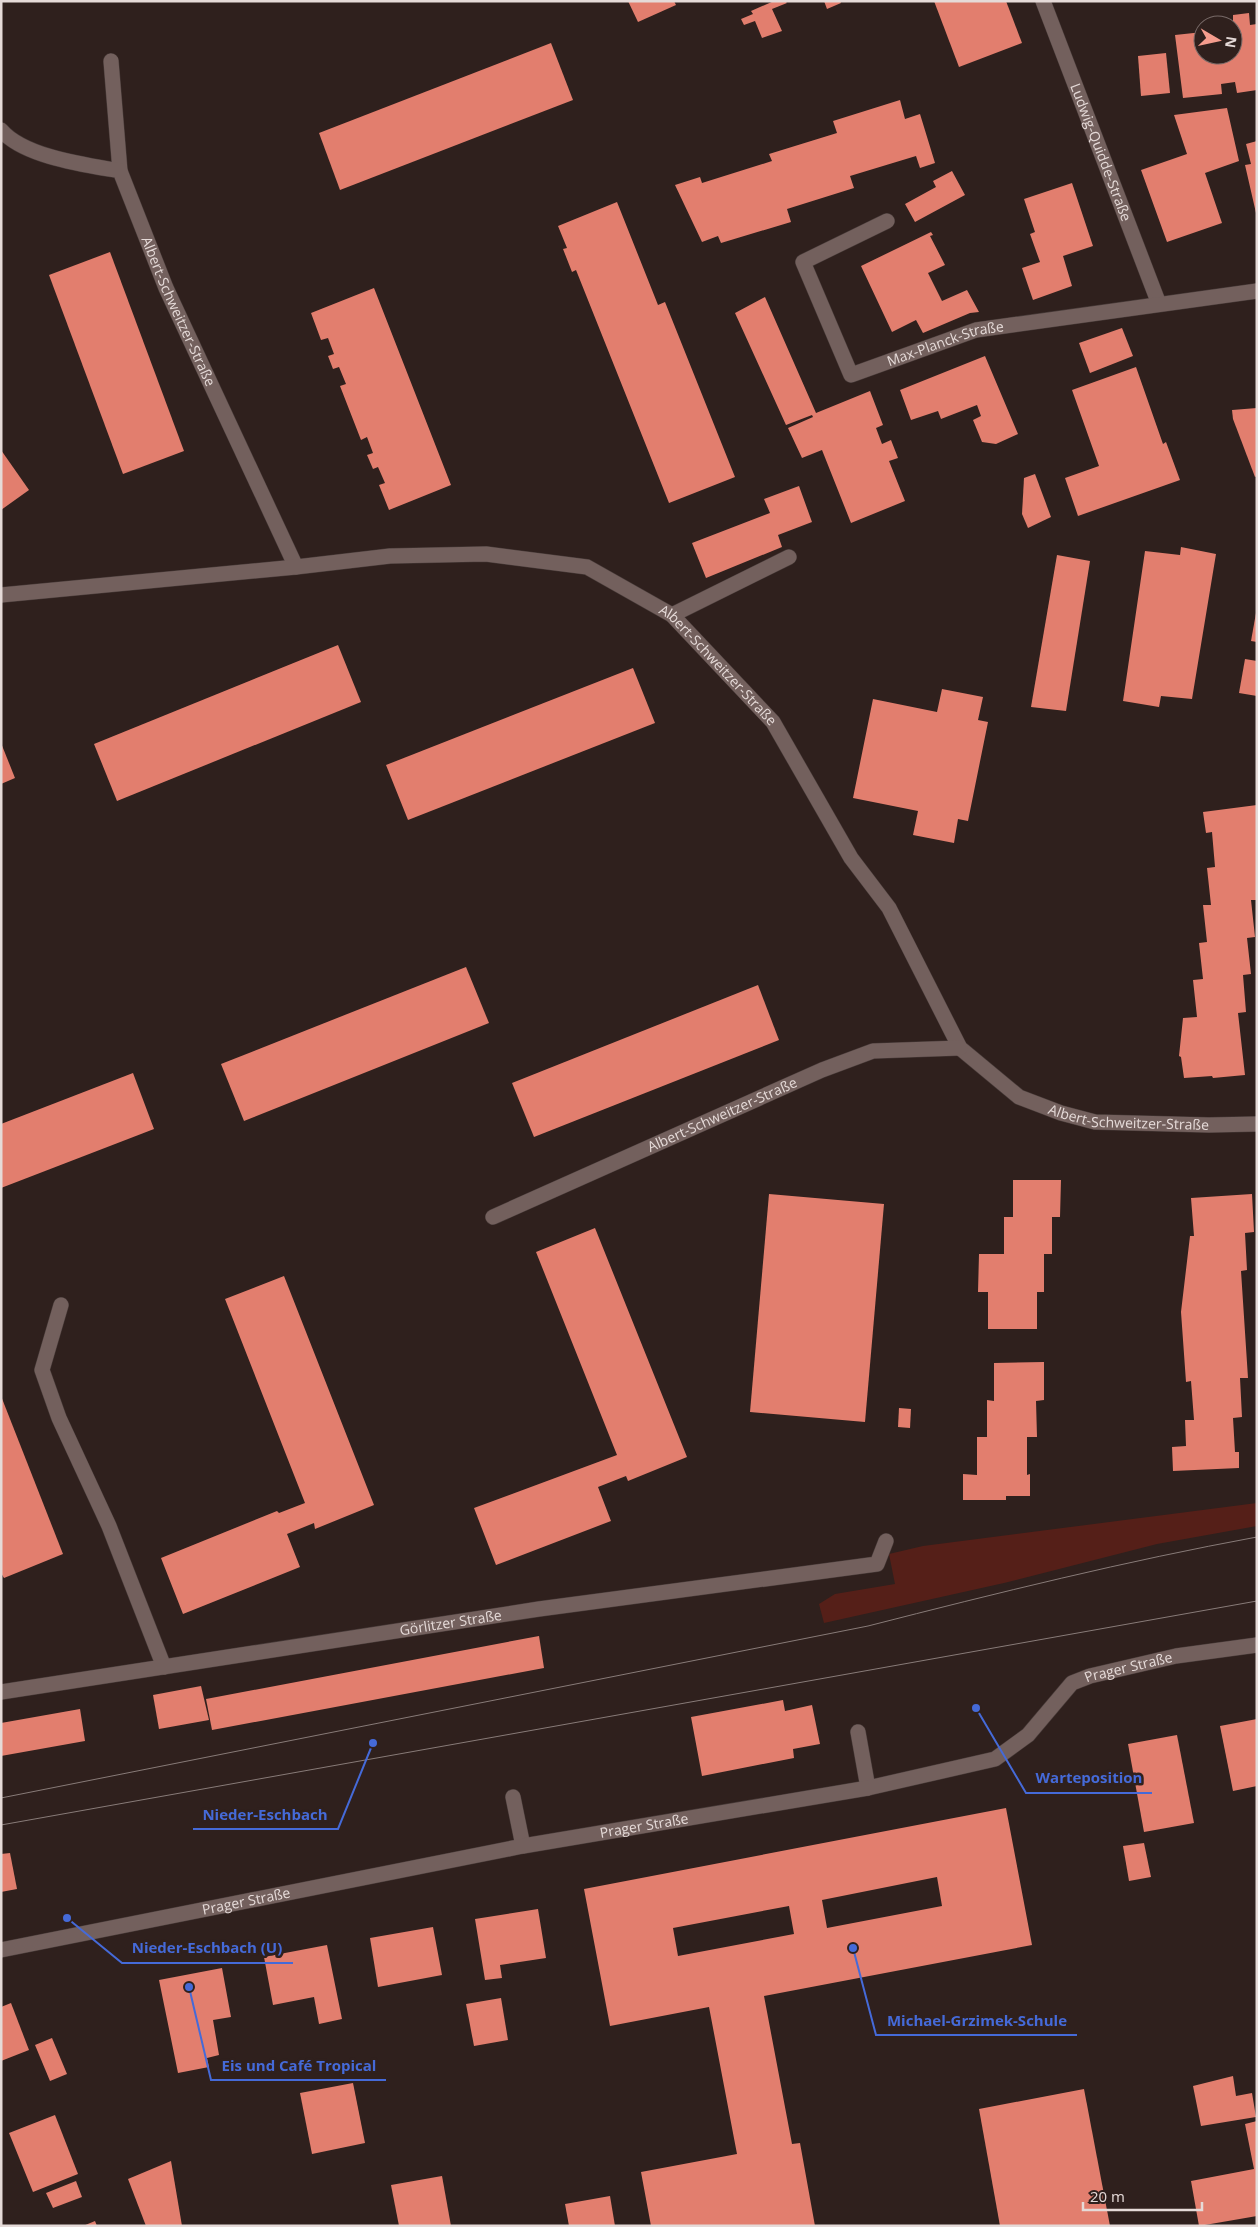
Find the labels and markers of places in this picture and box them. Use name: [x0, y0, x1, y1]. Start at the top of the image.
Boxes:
callout: Warteposition: [1026, 1763, 1152, 1793]
callout: Nieder-Eschbach: [193, 1799, 338, 1829]
callout: Nieder-Eschbach (U): [122, 1933, 293, 1963]
callout: Michael-Grzimek-Schule: [876, 2005, 1077, 2035]
callout: Eis und Café Tropical: [211, 2050, 386, 2080]

